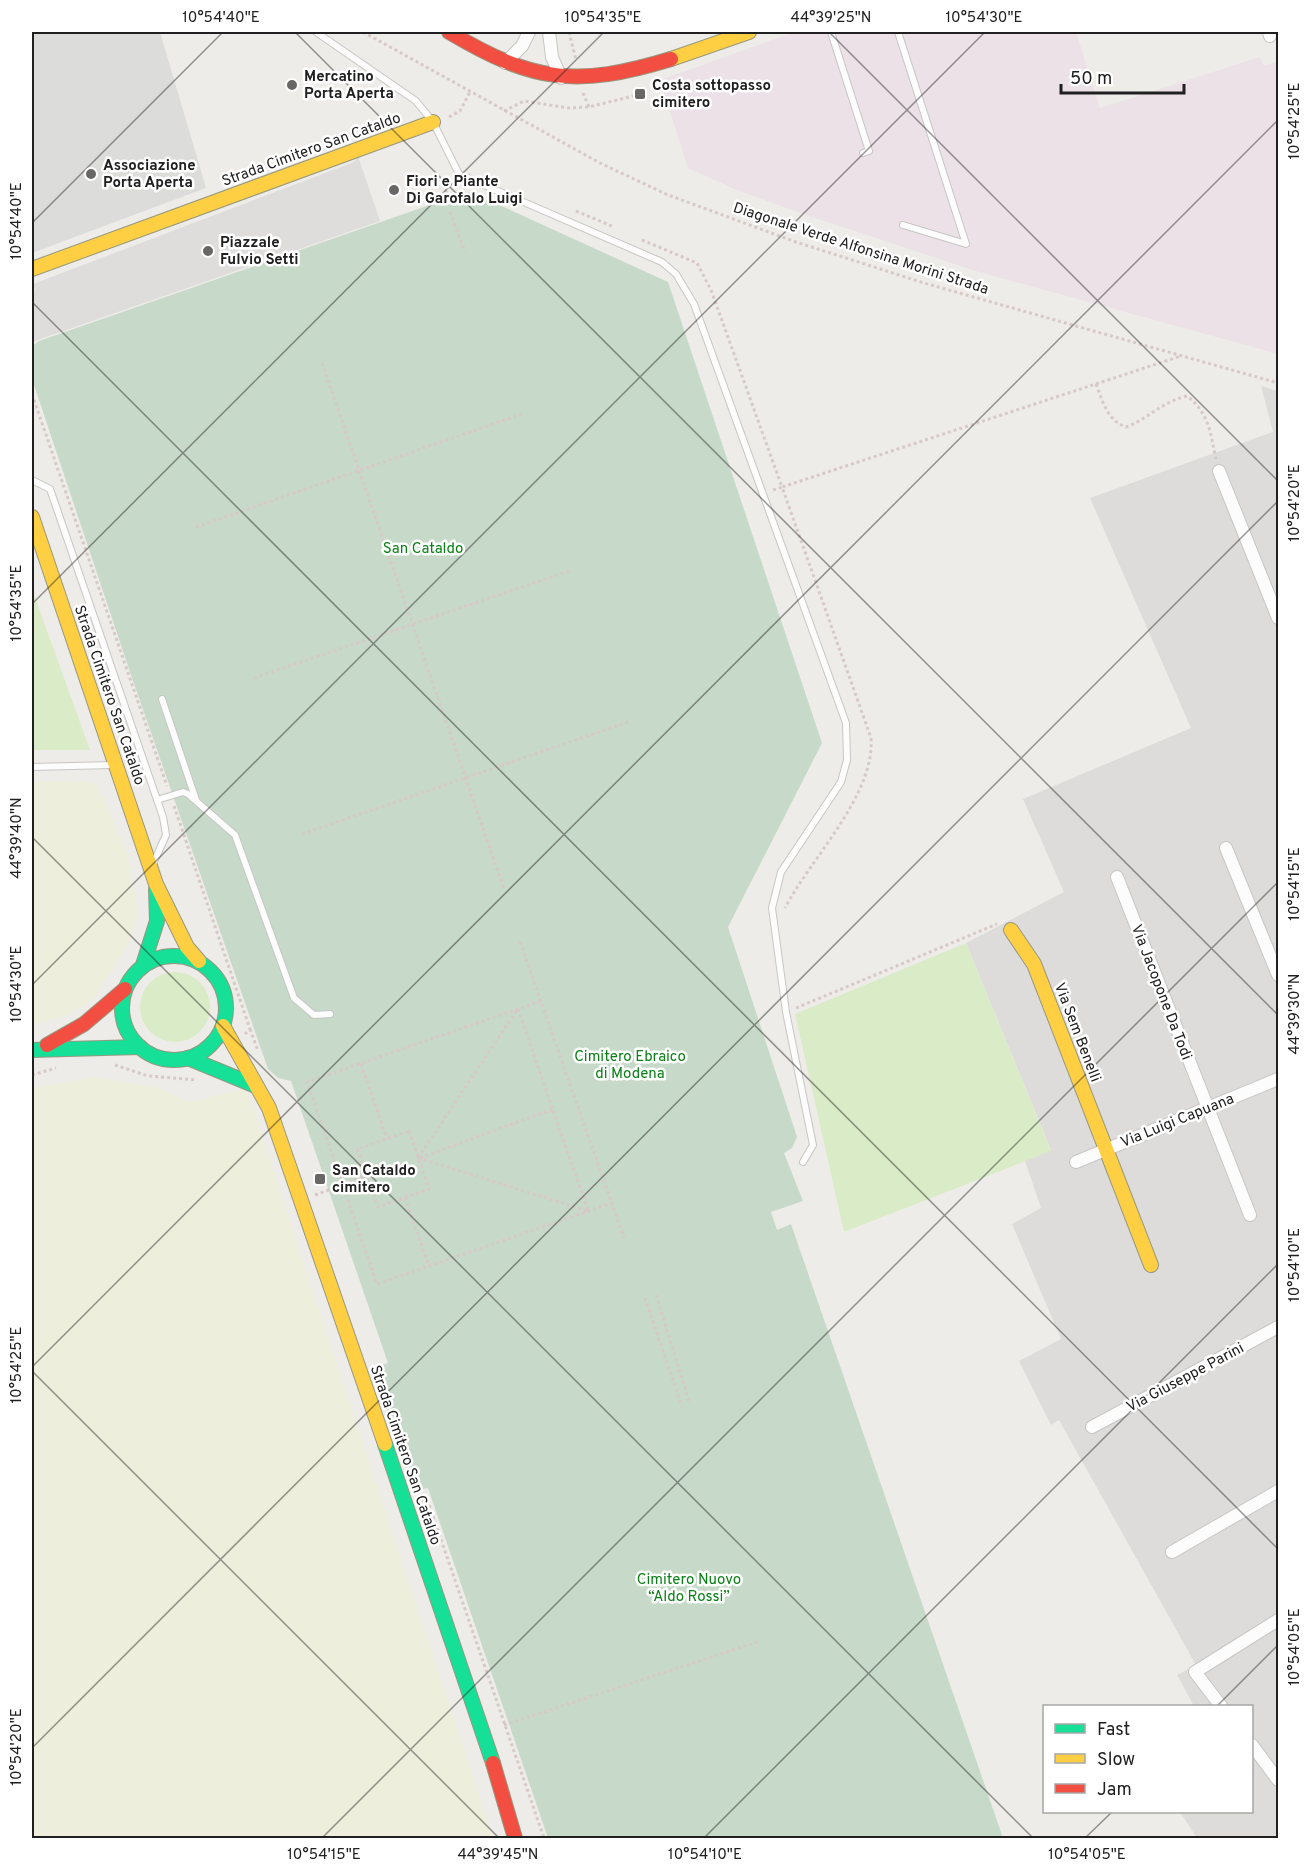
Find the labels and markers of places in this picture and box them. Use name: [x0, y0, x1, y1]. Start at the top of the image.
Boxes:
place label: Mercatino Porta Aperta: [304, 68, 394, 104]
place label: Costa sottopasso cimitero: [652, 77, 771, 113]
marker: Mercatino Porta Aperta: [285, 78, 299, 92]
marker: Costa sottopasso cimitero: [633, 87, 647, 101]
place label: Associazione Porta Aperta: [103, 157, 196, 193]
marker: Associazione Porta Aperta: [84, 167, 98, 181]
place label: Fiori e Piante Di Garofalo Luigi: [406, 173, 522, 209]
marker: Fiori e Piante Di Garofalo Luigi: [387, 183, 401, 197]
place label: Piazzale Fulvio Setti: [220, 234, 298, 270]
marker: Piazzale Fulvio Setti: [201, 244, 215, 258]
place label: San Cataldo cimitero: [332, 1162, 416, 1198]
marker: San Cataldo cimitero: [313, 1172, 327, 1186]

